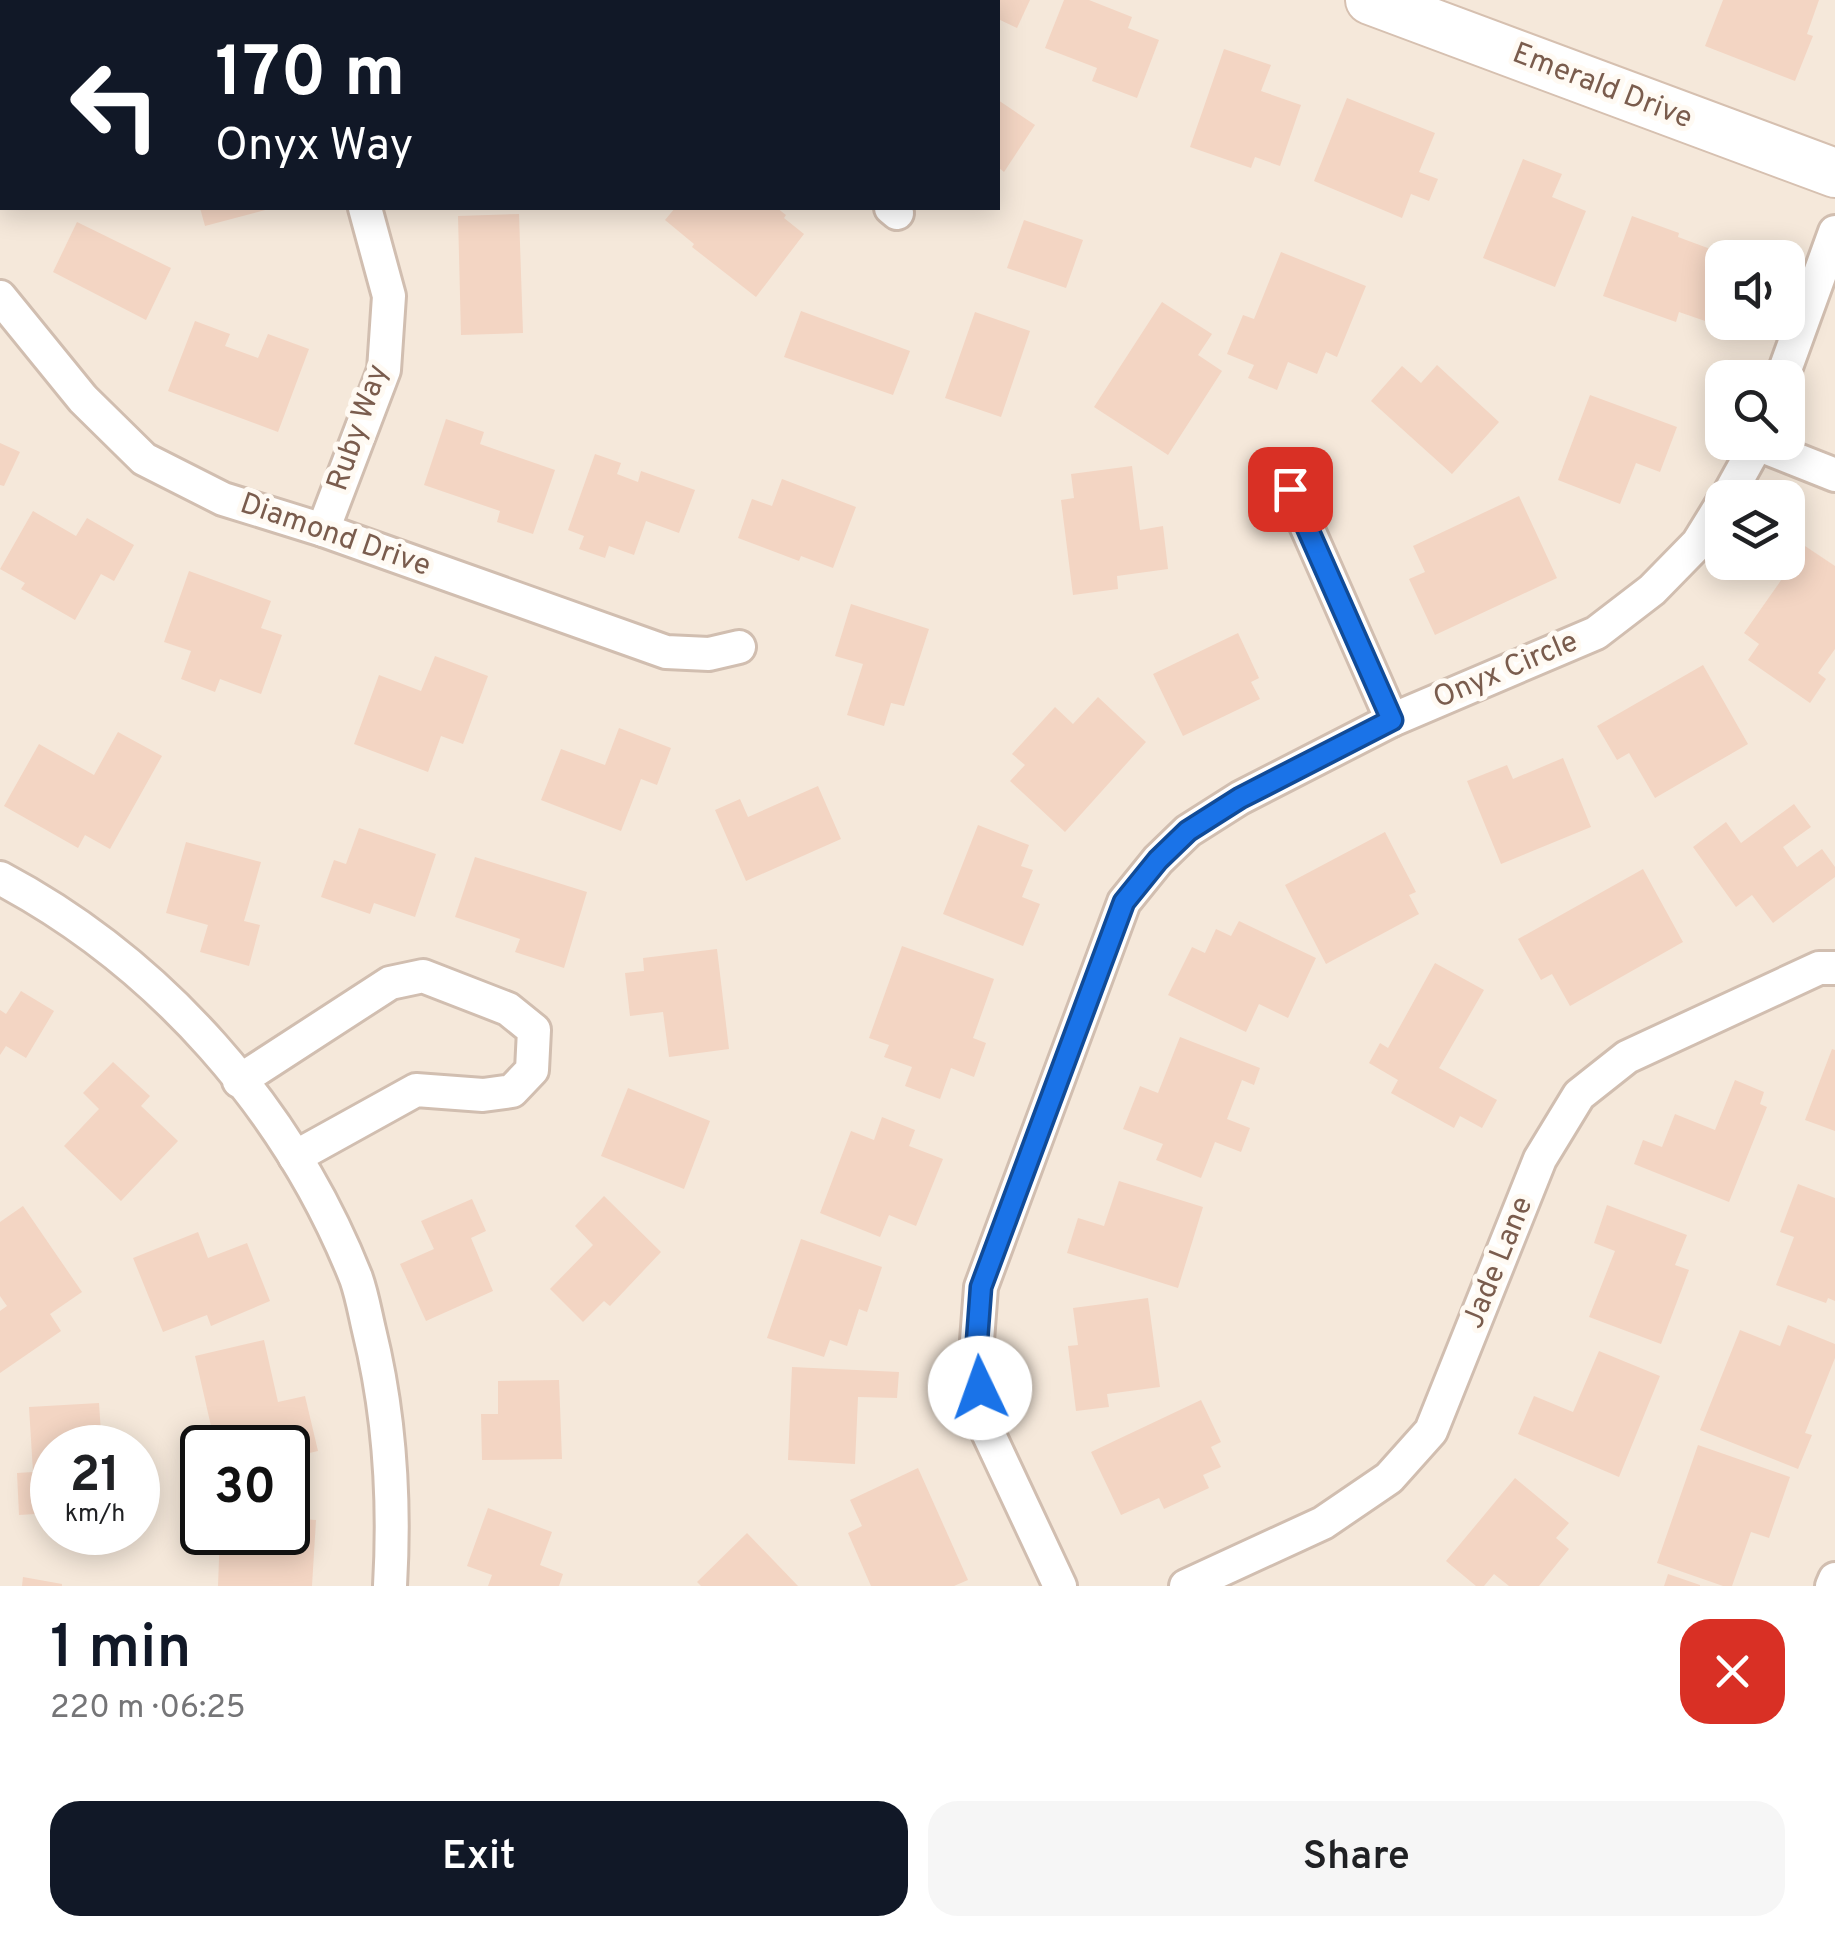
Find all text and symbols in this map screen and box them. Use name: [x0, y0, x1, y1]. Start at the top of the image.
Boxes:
text: 170 m: [215, 32, 405, 121]
street label: Emerald Drive: [1507, 36, 1697, 138]
icon: left: [50, 40, 180, 170]
text: Onyx Way: [215, 119, 413, 176]
map controls: [1705, 240, 1805, 580]
button: sound: [1705, 240, 1805, 340]
street label: Ruby Way: [320, 360, 398, 496]
button: search: [1705, 360, 1805, 460]
pin: [1248, 447, 1333, 532]
icon: arrive: [1263, 462, 1318, 517]
button: layers: [1705, 480, 1805, 580]
street label: Diamond Drive: [235, 486, 435, 586]
street label: Onyx Circle: [1428, 624, 1584, 718]
street label: Jade Lane: [1456, 1192, 1542, 1334]
position arrow: [928, 1336, 1032, 1440]
speed limit sign: 30: [180, 1425, 310, 1555]
text: 21: [70, 1446, 120, 1509]
text: km/h: [65, 1499, 125, 1531]
text: 1 min: [50, 1613, 191, 1689]
button: close: [1680, 1619, 1785, 1724]
text: 220 m · 06:25: [50, 1689, 246, 1729]
button: Exit: [50, 1801, 908, 1916]
button: Share: [928, 1801, 1785, 1916]

